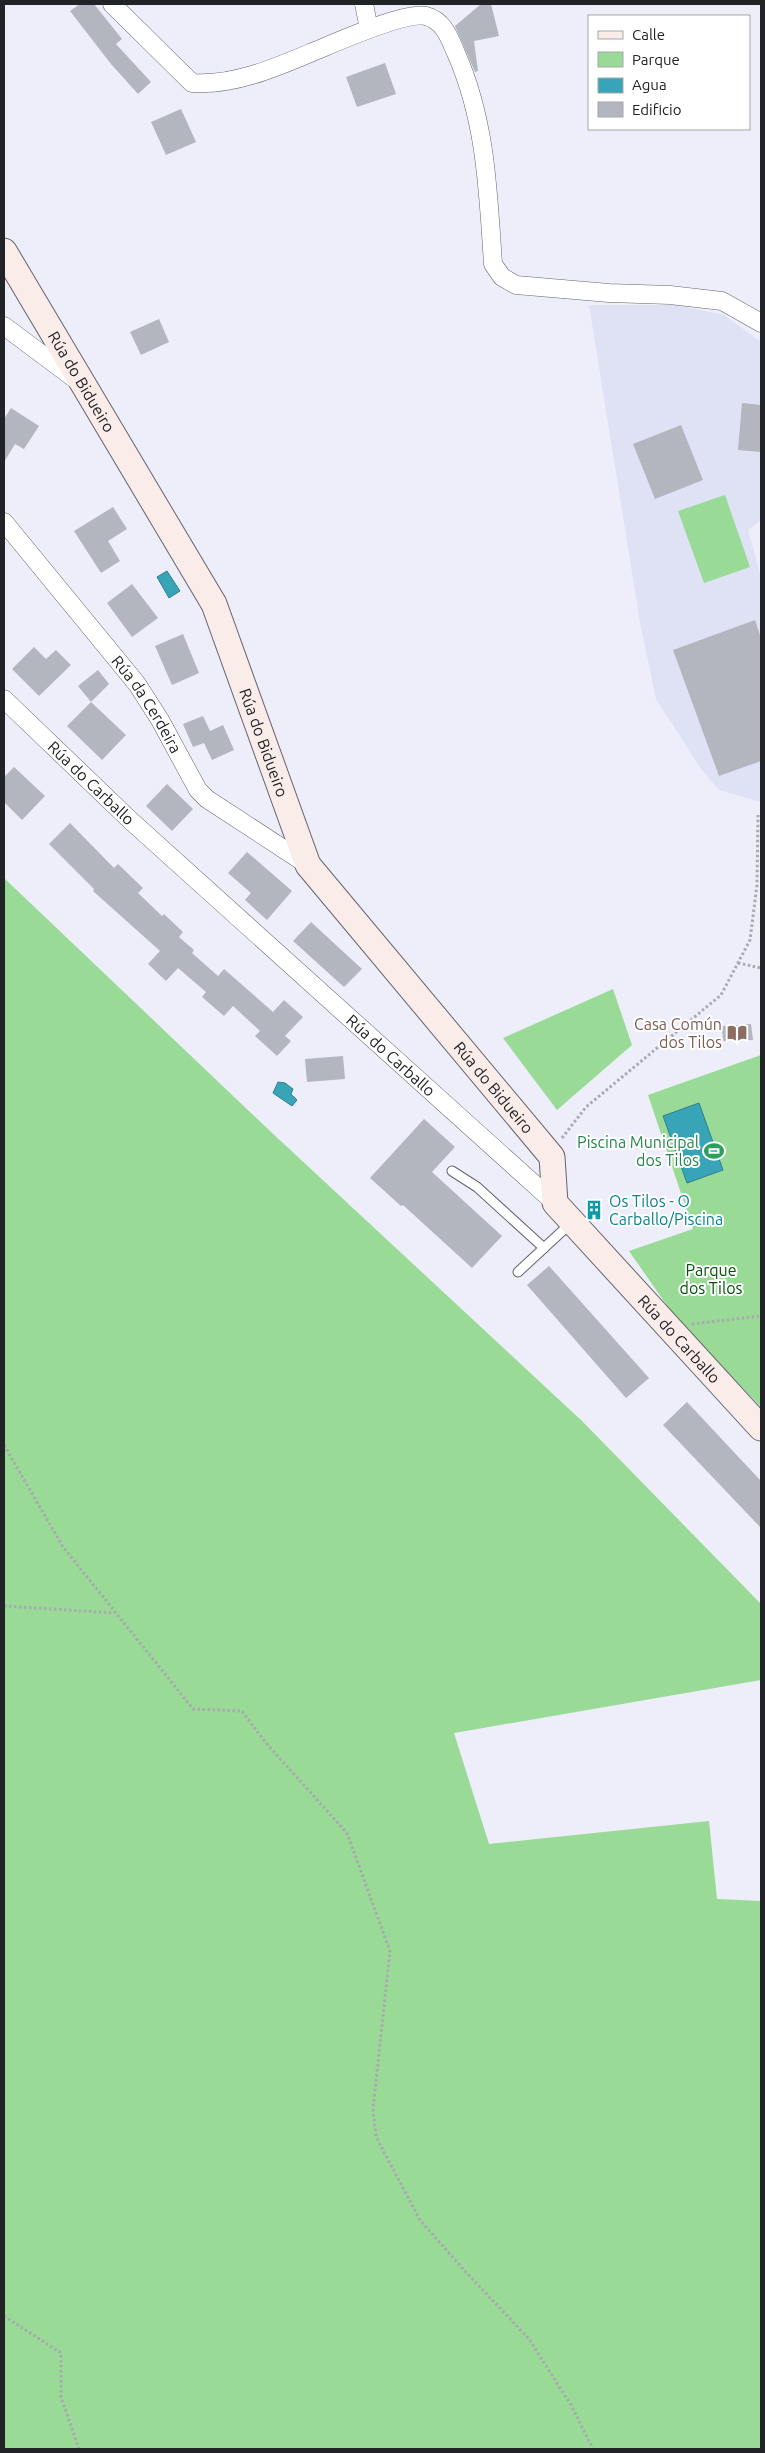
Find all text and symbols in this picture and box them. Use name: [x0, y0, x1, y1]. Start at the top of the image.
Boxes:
legend: [588, 15, 750, 130]
text: Calle: [632, 26, 665, 43]
text: Parque: [632, 51, 680, 68]
text: Agua: [632, 76, 667, 93]
text: Edificio: [632, 101, 681, 118]
street label: Rúa do Bidueiro: [45, 328, 119, 435]
street label: Rúa da Cerdeira: [108, 652, 185, 756]
street label: Rúa do Bidueiro: [236, 686, 292, 799]
street label: Rúa do Carballo: [44, 737, 138, 828]
street label: Rúa do Carballo: [343, 1011, 439, 1100]
place label: Casa Común dos Tilos: [634, 1015, 722, 1051]
library icon: Casa Común dos Tilos: [726, 1022, 748, 1044]
street label: Rúa do Bidueiro: [450, 1038, 537, 1137]
place label: Piscina Municipal dos Tilos: [577, 1133, 699, 1169]
sports icon: Piscina Municipal dos Tilos: [703, 1140, 725, 1162]
place label: Os Tilos - O Carballo/Piscina: [609, 1192, 723, 1228]
building icon: Os Tilos - O Carballo/Piscina: [583, 1199, 605, 1221]
park label: Parque dos Tilos: [680, 1261, 743, 1297]
street label: Rúa do Carballo: [635, 1291, 724, 1387]

